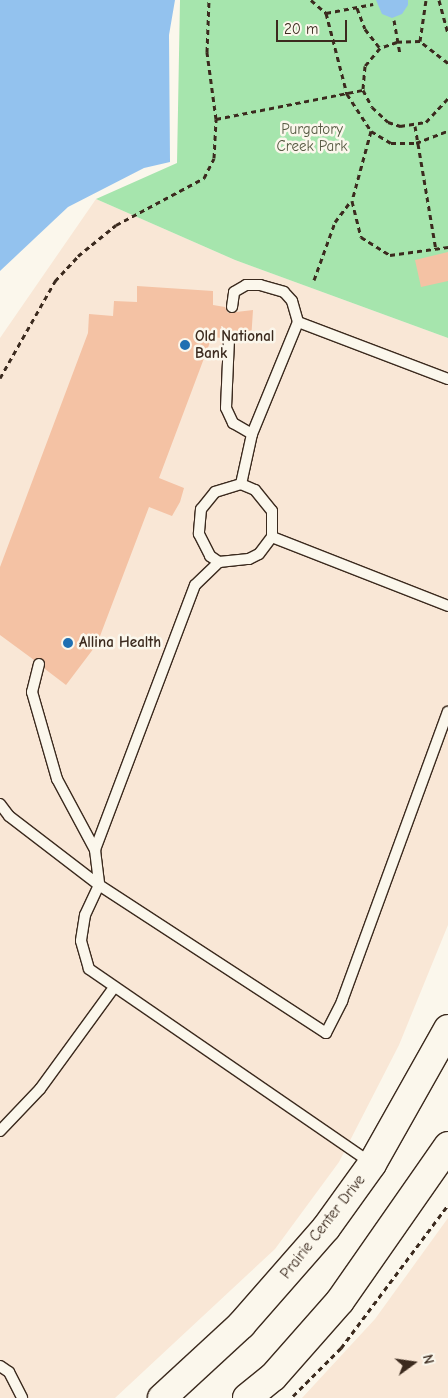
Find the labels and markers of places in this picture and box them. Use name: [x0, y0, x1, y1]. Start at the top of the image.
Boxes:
place label: Old National Bank: [195, 327, 274, 362]
marker: Old National Bank: [179, 339, 191, 351]
place label: Allina Health: [79, 634, 161, 652]
marker: Allina Health: [61, 636, 75, 650]

